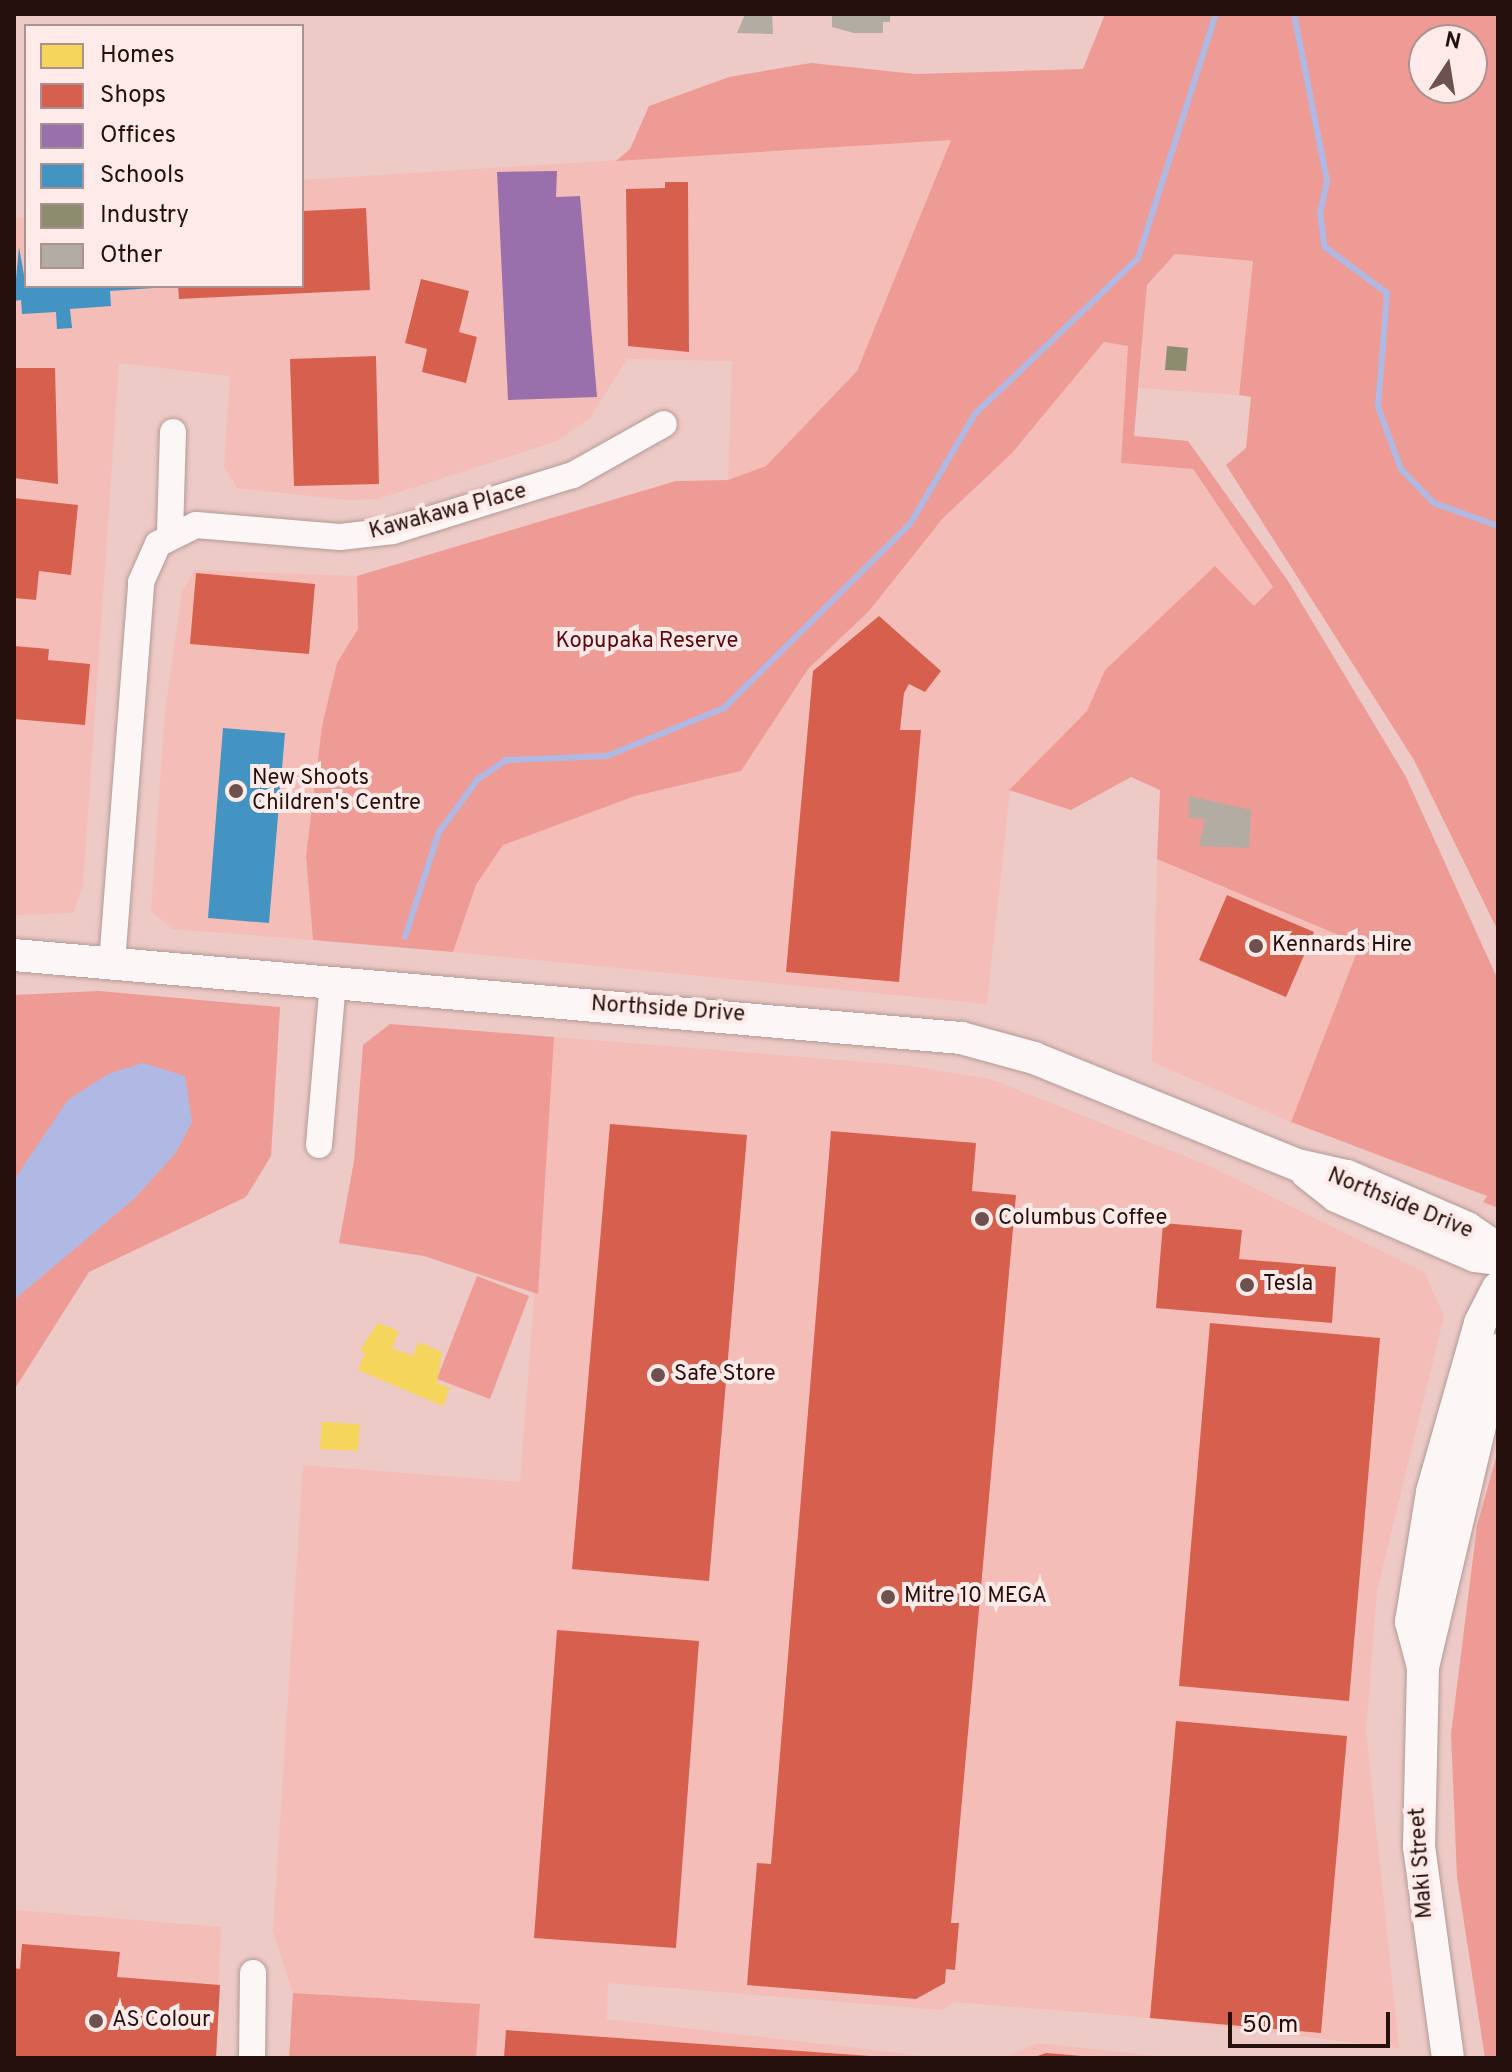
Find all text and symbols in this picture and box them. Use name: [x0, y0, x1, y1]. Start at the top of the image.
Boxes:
legend: [24, 24, 304, 288]
north arrow: [1408, 24, 1488, 104]
text: N: [1442, 27, 1463, 57]
text: Homes: [100, 41, 175, 71]
text: Shops: [100, 81, 166, 111]
text: Offices: [100, 121, 176, 151]
text: Schools: [100, 161, 185, 191]
text: Industry: [100, 201, 189, 231]
text: Other: [100, 241, 162, 271]
street label: Kawakawa Place: [366, 478, 530, 546]
park label: Kopupaka Reserve: [556, 629, 738, 655]
place label: New Shoots Children's Centre: [252, 765, 421, 816]
marker: New Shoots Children's Centre: [227, 782, 245, 800]
place label: Kennards Hire: [1272, 933, 1412, 959]
marker: Kennards Hire: [1247, 937, 1265, 955]
street label: Northside Drive: [590, 991, 746, 1029]
street label: Northside Drive: [1324, 1163, 1476, 1245]
place label: Columbus Coffee: [998, 1206, 1167, 1232]
marker: Columbus Coffee: [973, 1210, 991, 1228]
place label: Tesla: [1263, 1272, 1313, 1298]
marker: Tesla: [1238, 1276, 1256, 1294]
place label: Safe Store: [674, 1362, 776, 1388]
marker: Safe Store: [649, 1366, 667, 1384]
place label: Mitre 10 MEGA: [904, 1584, 1047, 1610]
marker: Mitre 10 MEGA: [879, 1588, 897, 1606]
street label: Maki Street: [1405, 1806, 1439, 1920]
scale bar: [1232, 1996, 1394, 2046]
place label: AS Colour: [112, 2008, 211, 2034]
text: 50 m: [1242, 2011, 1298, 2041]
marker: AS Colour: [87, 2012, 105, 2030]

